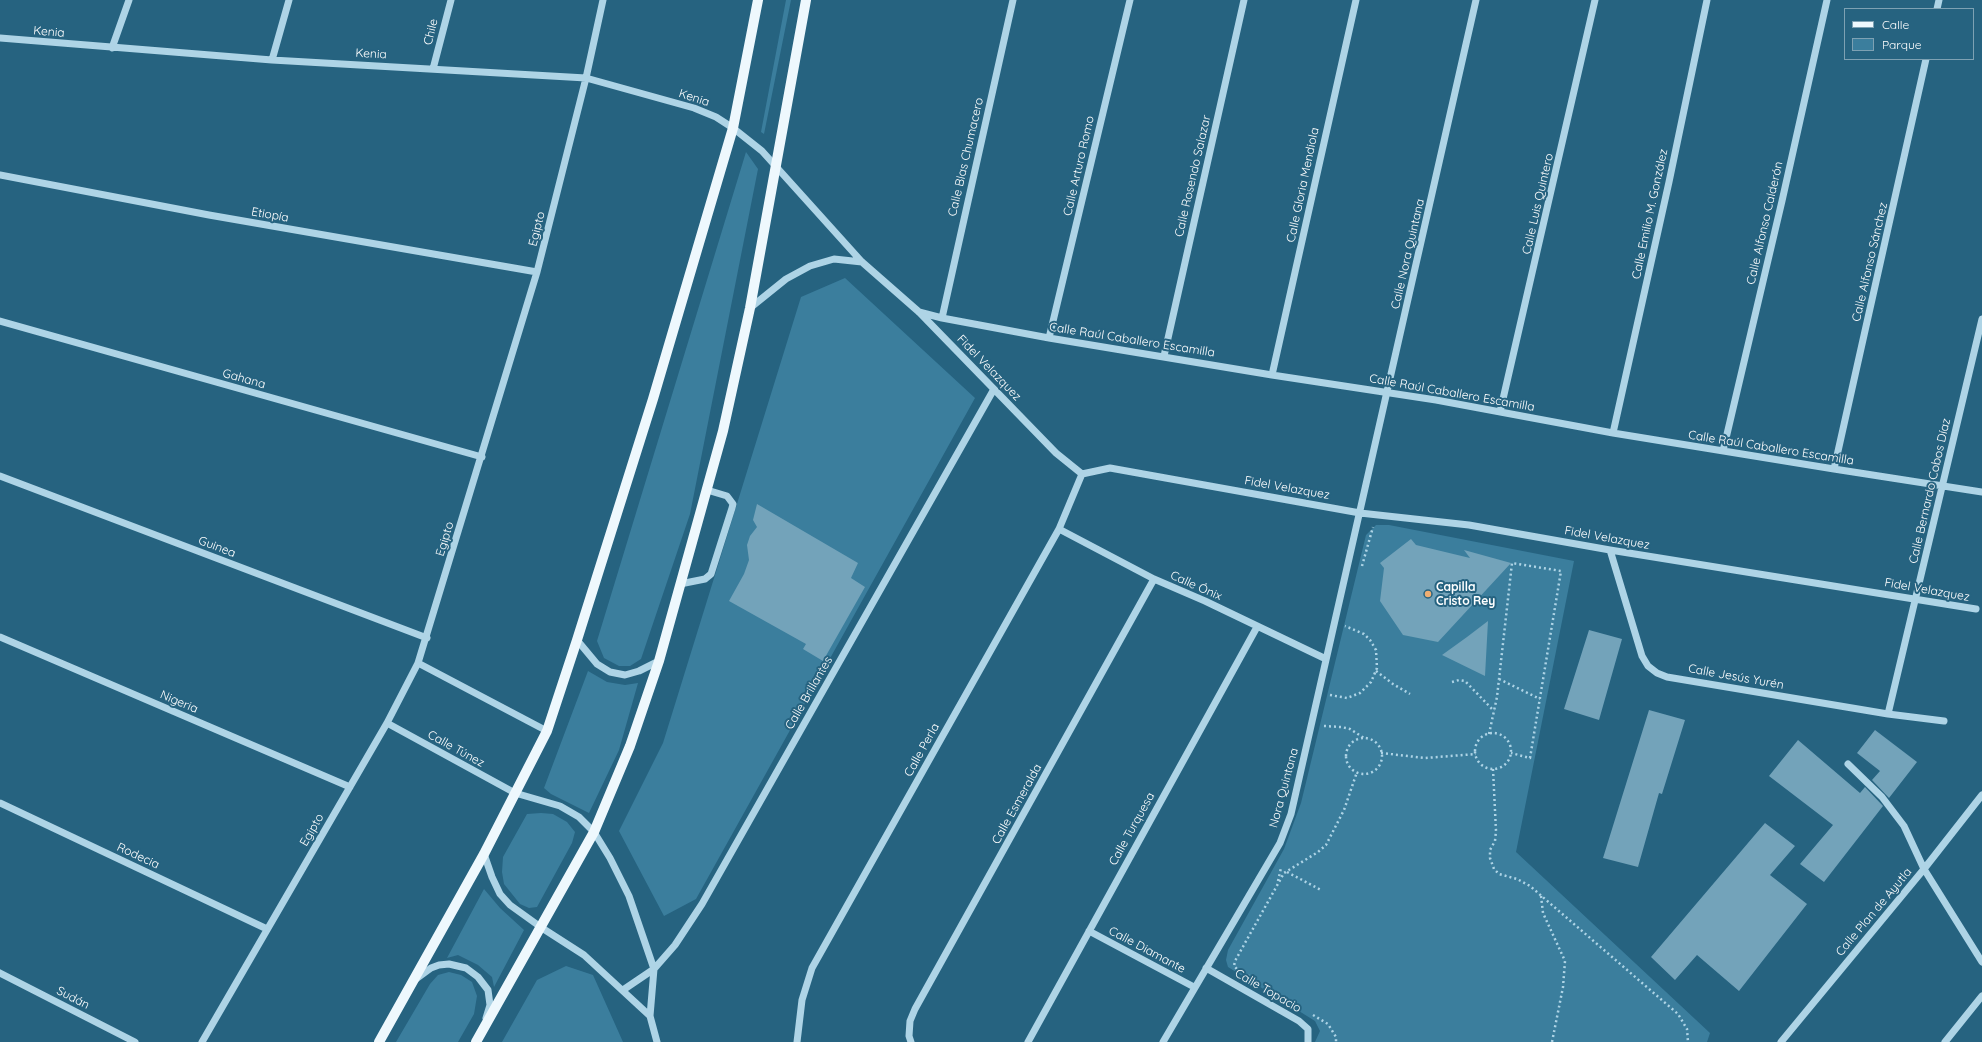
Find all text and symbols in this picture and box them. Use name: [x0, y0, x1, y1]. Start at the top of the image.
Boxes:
legend: [1844, 8, 1974, 60]
street label: Chile: [421, 17, 441, 47]
text: Calle: [1882, 17, 1909, 32]
street label: Kenia: [33, 23, 65, 41]
text: Parque: [1882, 37, 1922, 52]
street label: Kenia: [355, 46, 387, 62]
street label: Kenia: [677, 86, 711, 110]
street label: Calle Blas Chumacero: [945, 96, 987, 218]
street label: Calle Rosendo Salazar: [1172, 114, 1214, 238]
street label: Calle Arturo Romo: [1060, 115, 1098, 217]
street label: Calle Gloria Mendiola: [1284, 126, 1322, 244]
street label: Calle Emilio M. González: [1629, 148, 1671, 280]
street label: Calle Luis Quintero: [1519, 152, 1557, 256]
street label: Calle Alfonso Calderón: [1744, 160, 1786, 286]
street label: Calle Nora Quintana: [1388, 197, 1428, 311]
street label: Calle Alfonso Sánchez: [1849, 201, 1891, 323]
street label: Etiopía: [250, 205, 290, 225]
street label: Egipto: [526, 210, 548, 248]
street label: Calle Raúl Caballero Escamilla: [1048, 320, 1216, 360]
street label: Fidel Velazquez: [954, 332, 1024, 404]
street label: Gahana: [221, 366, 267, 392]
street label: Calle Raúl Caballero Escamilla: [1368, 371, 1536, 415]
street label: Calle Bernardo Cobos Díaz: [1906, 417, 1954, 565]
street label: Calle Raúl Caballero Escamilla: [1687, 428, 1855, 468]
street label: Fidel Velazquez: [1243, 473, 1331, 503]
street label: Egipto: [433, 520, 457, 558]
street label: Fidel Velazquez: [1563, 523, 1651, 553]
street label: Guinea: [196, 533, 238, 561]
street label: Calle Ónix: [1168, 568, 1224, 604]
street label: Fidel Velazquez: [1883, 575, 1971, 605]
place label: Capilla Cristo Rey: [1436, 580, 1495, 608]
marker: Capilla Cristo Rey: [1423, 589, 1433, 599]
street label: Calle Brillantes: [782, 654, 836, 732]
street label: Calle Jesús Yurén: [1687, 661, 1785, 693]
street label: Nigeria: [158, 688, 200, 716]
street label: Calle Perla: [901, 721, 943, 779]
street label: Calle Túnez: [425, 728, 487, 770]
street label: Nora Quintana: [1266, 746, 1302, 830]
street label: Calle Esmeralda: [989, 761, 1045, 847]
street label: Calle Turquesa: [1106, 790, 1158, 868]
street label: Egipto: [297, 811, 327, 849]
street label: Rodecia: [114, 840, 162, 872]
street label: Calle Plan de Ayutla: [1833, 865, 1915, 959]
street label: Calle Diamante: [1106, 924, 1188, 976]
street label: Calle Topacio: [1232, 966, 1304, 1016]
street label: Sudán: [54, 984, 92, 1012]

